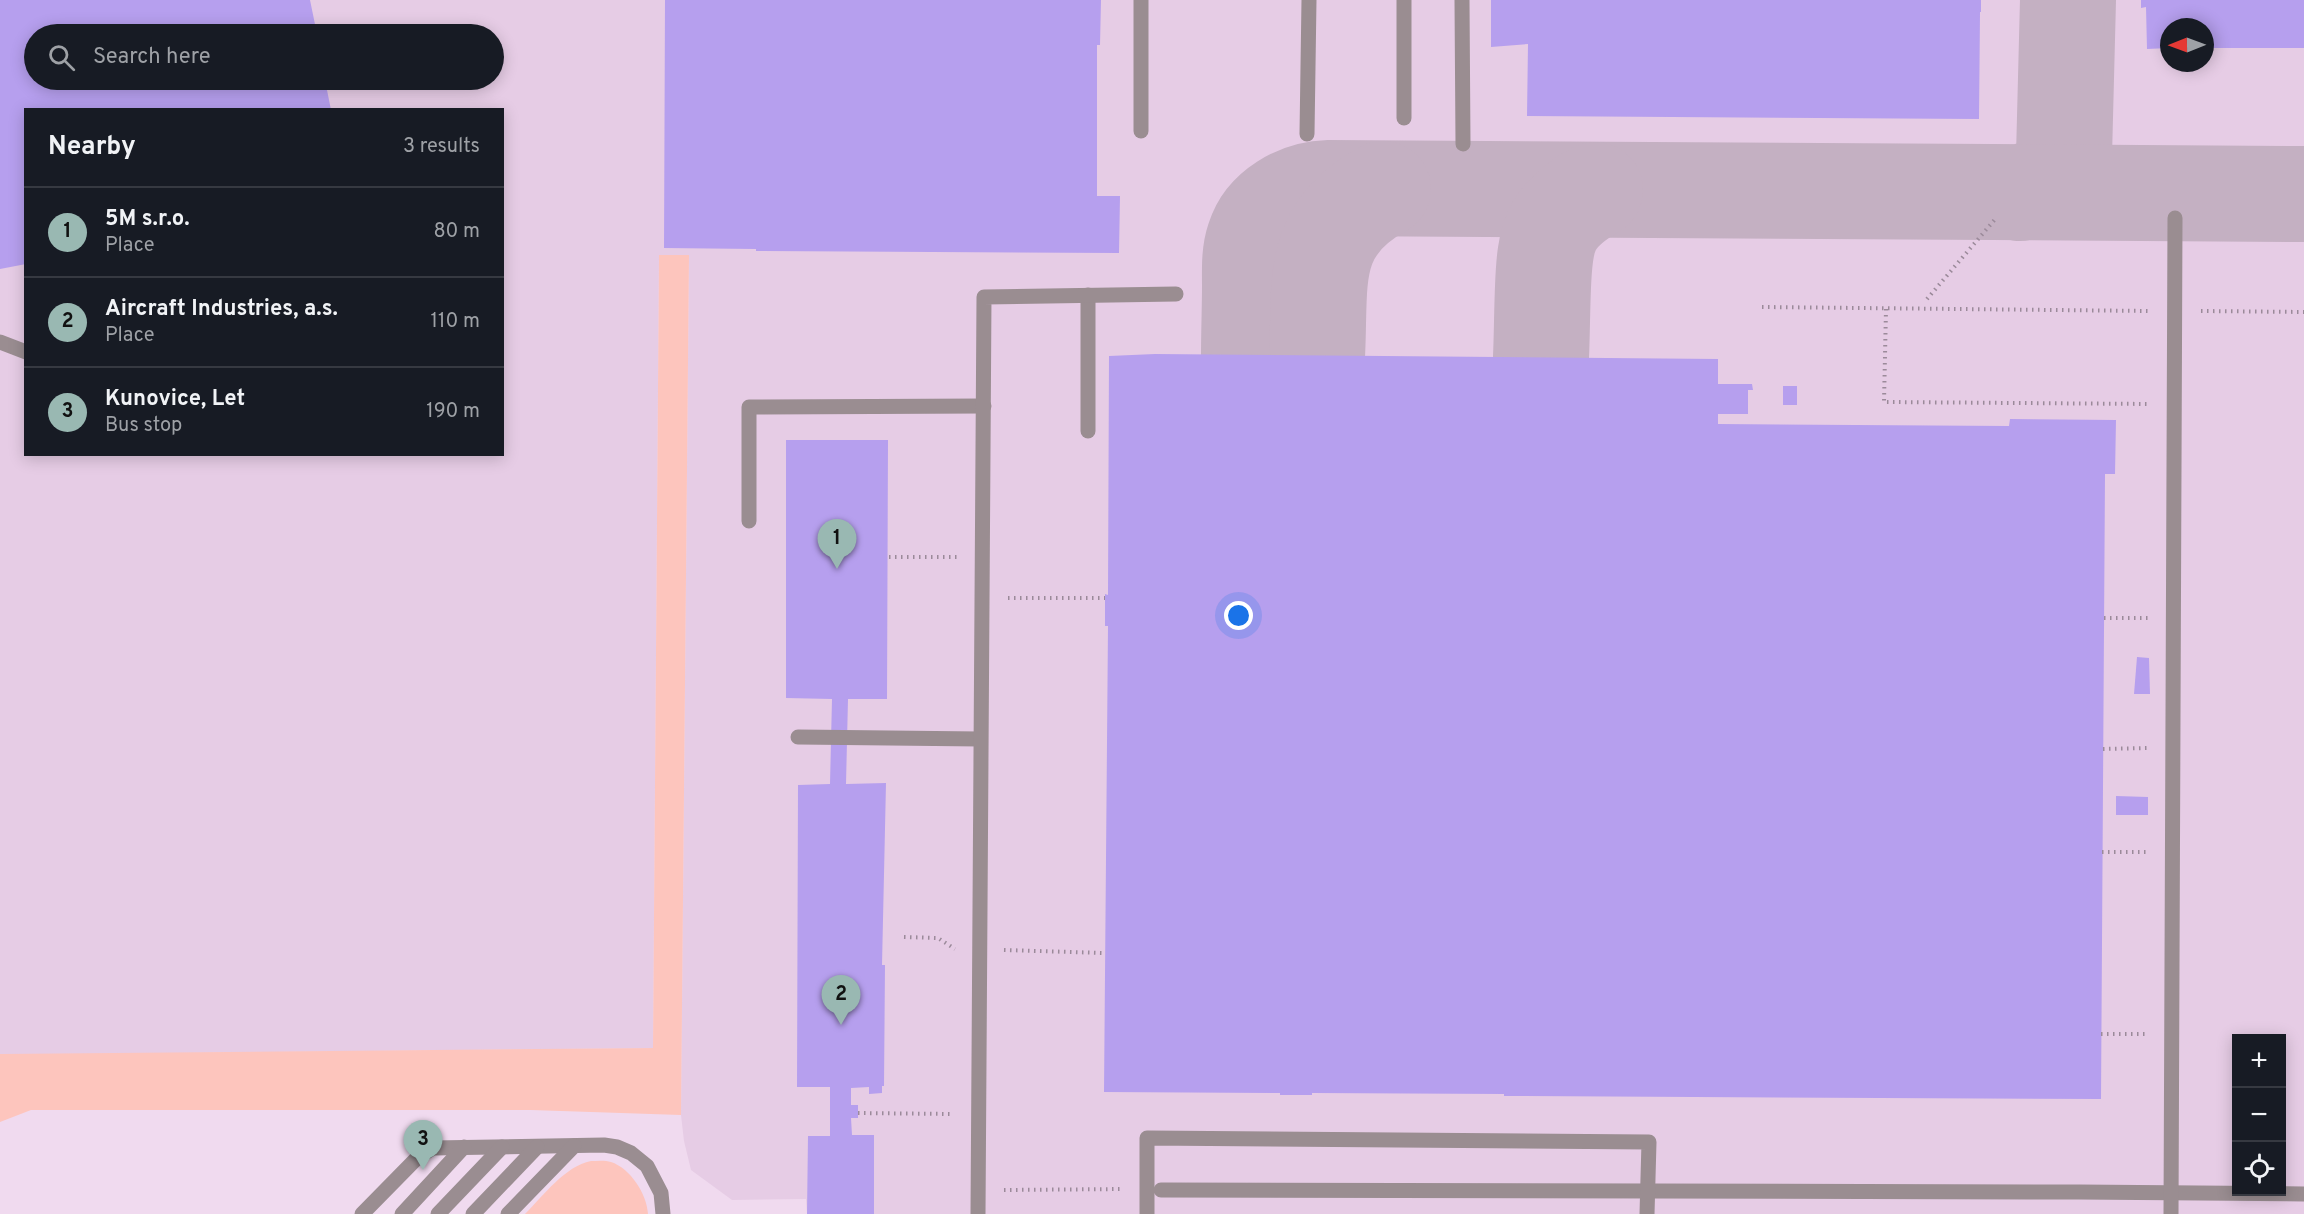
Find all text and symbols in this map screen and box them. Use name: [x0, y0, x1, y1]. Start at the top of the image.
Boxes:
north arrow: [2160, 18, 2214, 72]
search box: [24, 24, 504, 90]
icon: search: [45, 41, 78, 74]
text: Search here: [93, 44, 211, 71]
text: Nearby: [48, 131, 136, 164]
text: 3 results: [403, 134, 480, 160]
text: 5M s.r.o.: [105, 206, 190, 233]
text: 1: [64, 219, 72, 245]
text: 80 m: [434, 219, 480, 245]
text: Place: [105, 233, 155, 259]
text: Aircraft Industries, a.s.: [105, 296, 338, 323]
text: 2: [61, 309, 74, 335]
text: 110 m: [431, 309, 480, 335]
text: Place: [105, 323, 155, 349]
text: Kunovice, Let: [105, 386, 245, 413]
text: 3: [62, 399, 74, 425]
text: 190 m: [426, 399, 480, 425]
text: Bus stop: [105, 413, 182, 439]
pin: 1: [818, 520, 856, 569]
your location: [1224, 601, 1253, 630]
pin: 2: [822, 976, 860, 1025]
map controls: [2232, 1034, 2286, 1196]
button: +: [2232, 1034, 2286, 1088]
button: −: [2232, 1088, 2286, 1142]
pin: 3: [404, 1120, 442, 1170]
button: locate: [2232, 1142, 2286, 1196]

